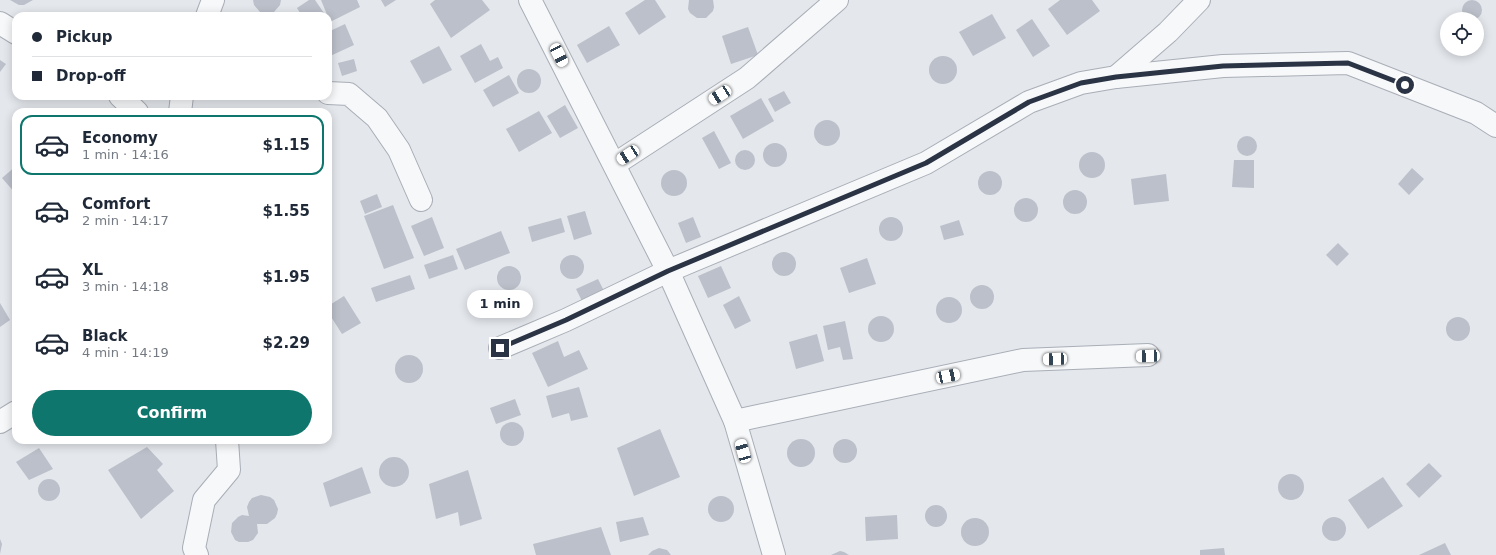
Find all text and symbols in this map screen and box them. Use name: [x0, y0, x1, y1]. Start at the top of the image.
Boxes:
map controls: [1440, 12, 1484, 56]
button: locate: [1440, 12, 1484, 56]
text: Pickup: [56, 28, 112, 46]
car: [548, 42, 570, 68]
text: Drop-off: [56, 67, 126, 85]
route start: [1396, 76, 1414, 94]
car: [707, 83, 733, 107]
icon: car: [34, 127, 70, 163]
text: Economy: [82, 129, 158, 147]
text: $1.15: [263, 136, 310, 154]
car: [615, 143, 641, 167]
text: 1 min · 14:16: [82, 147, 169, 162]
icon: car: [34, 193, 70, 229]
text: Comfort: [82, 195, 150, 213]
text: $1.55: [263, 202, 310, 220]
text: 2 min · 14:17: [82, 213, 169, 228]
icon: car: [34, 259, 70, 295]
text: XL: [82, 261, 103, 279]
text: $1.95: [263, 268, 310, 286]
text: 3 min · 14:18: [82, 279, 169, 294]
callout: 1 min: [467, 290, 533, 318]
text: 1 min: [480, 296, 520, 311]
icon: car: [34, 325, 70, 361]
text: Black: [82, 327, 128, 345]
text: $2.29: [263, 334, 310, 352]
route end: [491, 339, 509, 357]
text: 4 min · 14:19: [82, 345, 169, 360]
car: [1136, 350, 1160, 362]
car: [1043, 353, 1067, 365]
car: [935, 368, 961, 384]
button: Confirm: [32, 390, 312, 436]
car: [734, 438, 752, 464]

